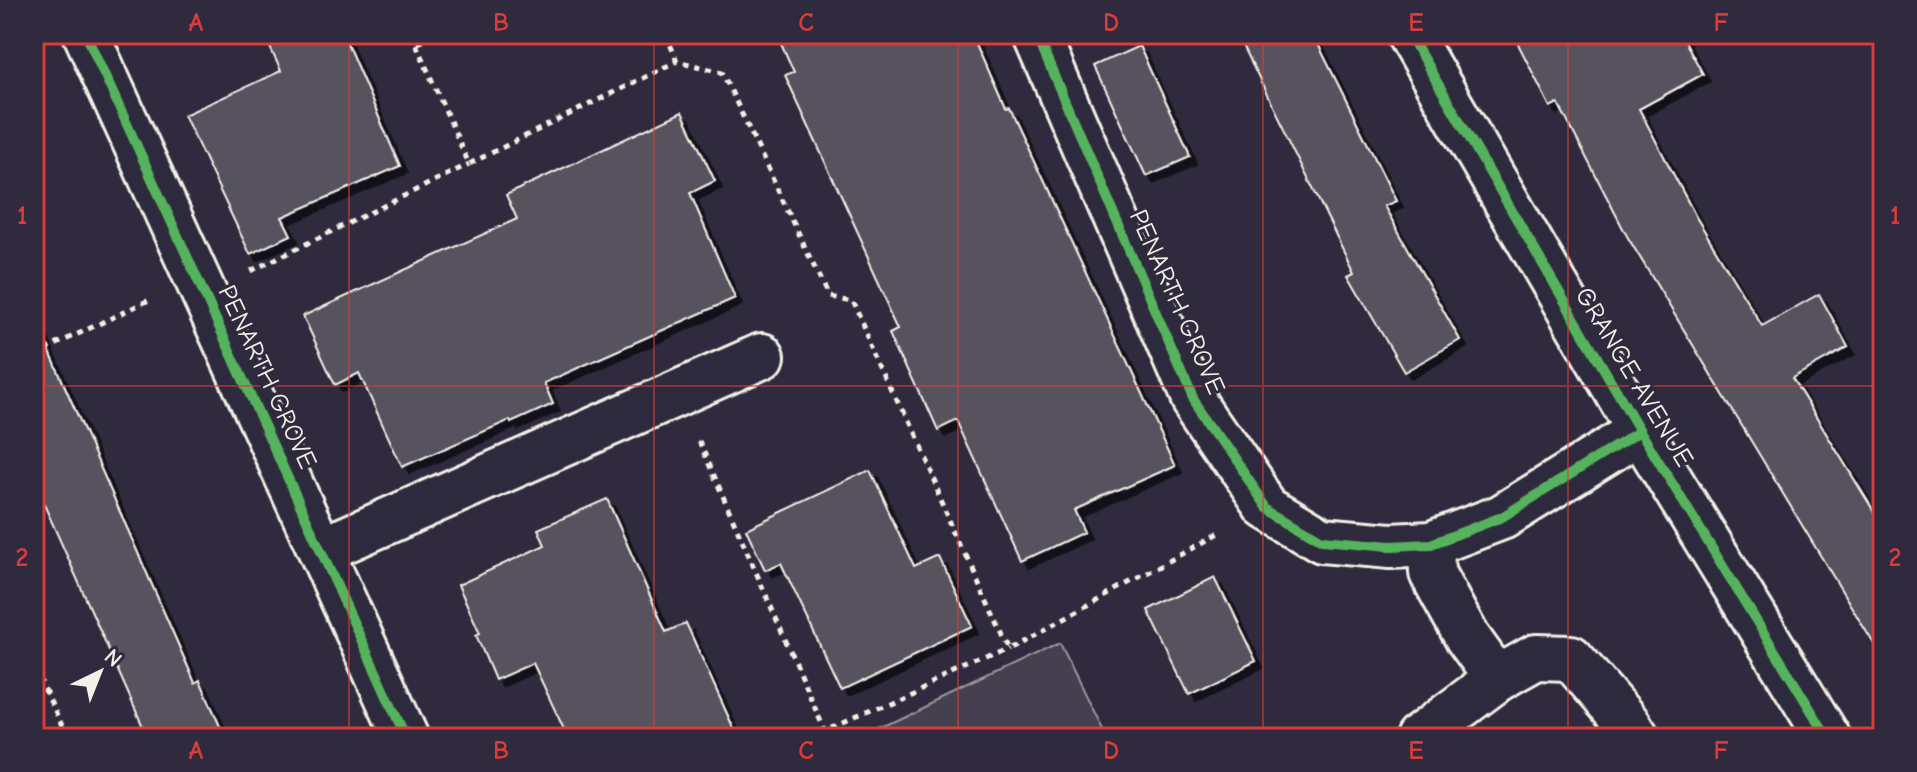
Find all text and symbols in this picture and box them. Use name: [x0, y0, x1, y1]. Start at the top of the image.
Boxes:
text: A: [189, 8, 204, 38]
text: B: [493, 8, 509, 38]
text: C: [798, 8, 814, 38]
text: D: [1103, 8, 1119, 38]
text: E: [1408, 8, 1424, 38]
text: F: [1713, 8, 1729, 38]
text: 1: [17, 201, 27, 231]
text: 1: [1890, 201, 1900, 231]
street label: PENARTH GROVE: [1123, 205, 1231, 399]
street label: PENARTH GROVE: [211, 281, 323, 473]
street label: GRANGE AVENUE: [1569, 282, 1699, 472]
text: 2: [16, 543, 28, 573]
text: 2: [1889, 543, 1901, 573]
north arrow: [60, 632, 140, 712]
text: N: [99, 644, 127, 673]
text: A: [189, 736, 204, 766]
text: B: [493, 736, 509, 766]
text: C: [798, 736, 814, 766]
text: D: [1103, 736, 1119, 766]
text: E: [1408, 736, 1424, 766]
text: F: [1713, 736, 1729, 766]

